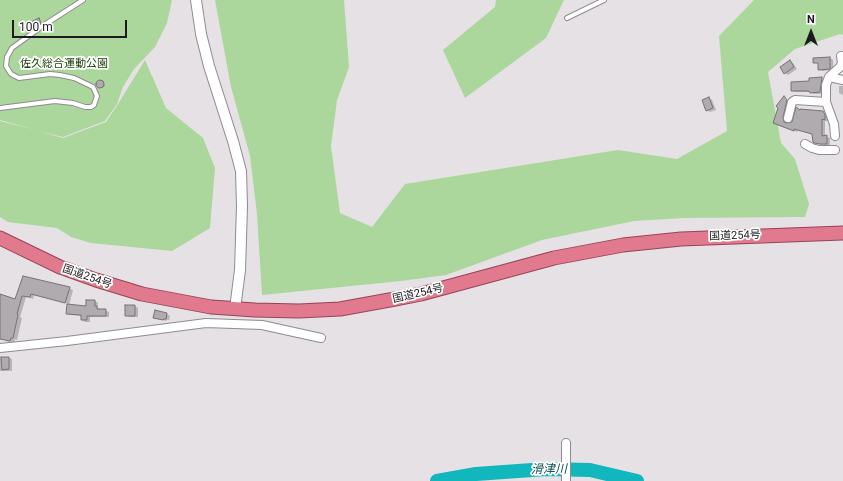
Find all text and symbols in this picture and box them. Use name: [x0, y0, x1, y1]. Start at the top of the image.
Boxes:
scale bar: [14, 12, 129, 38]
north arrow: [791, 12, 831, 52]
text: N: [807, 13, 815, 26]
text: 100 m: [19, 20, 53, 34]
park label: 佐久総合運動公園: [20, 57, 108, 71]
street label: 国道254号: [709, 229, 761, 243]
street label: 国道254号: [60, 262, 114, 292]
street label: 国道254号: [391, 282, 445, 306]
water label: 滑津川: [531, 462, 567, 478]

